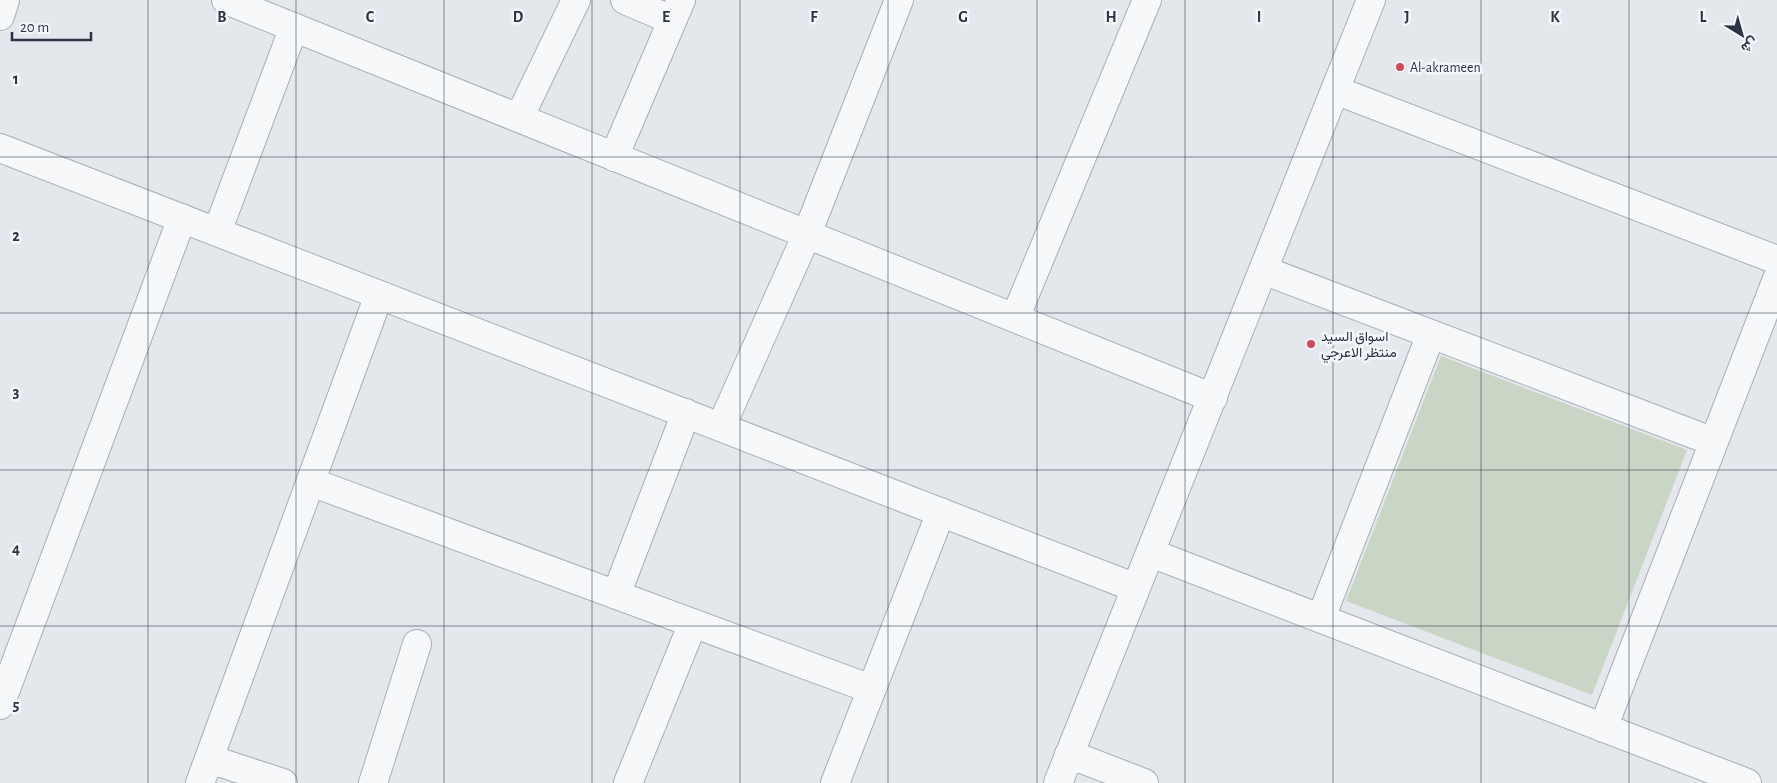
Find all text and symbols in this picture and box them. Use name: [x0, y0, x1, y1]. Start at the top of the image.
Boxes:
text: B: [217, 9, 227, 25]
text: C: [366, 9, 375, 25]
text: D: [513, 9, 524, 25]
text: E: [662, 9, 670, 25]
text: F: [810, 9, 818, 25]
text: G: [958, 9, 968, 25]
text: H: [1105, 9, 1117, 25]
text: I: [1257, 9, 1261, 25]
text: J: [1404, 9, 1410, 25]
text: K: [1550, 9, 1560, 25]
text: L: [1700, 9, 1707, 25]
scale bar: [12, 10, 91, 42]
north arrow: [1717, 10, 1767, 60]
text: 20 m: [20, 20, 49, 35]
text: ش: [1738, 33, 1760, 55]
marker: Al-akrameen: [1394, 61, 1406, 73]
place label: Al-akrameen: [1410, 61, 1481, 75]
text: 1: [13, 71, 19, 87]
text: 2: [12, 228, 20, 244]
place label: اسواق السيد منتظر الاعرجي: [1321, 330, 1397, 364]
marker: اسواق السيد منتظر الاعرجي: [1305, 338, 1317, 350]
text: 3: [13, 384, 20, 400]
text: 4: [12, 541, 20, 557]
text: 5: [13, 697, 20, 713]

